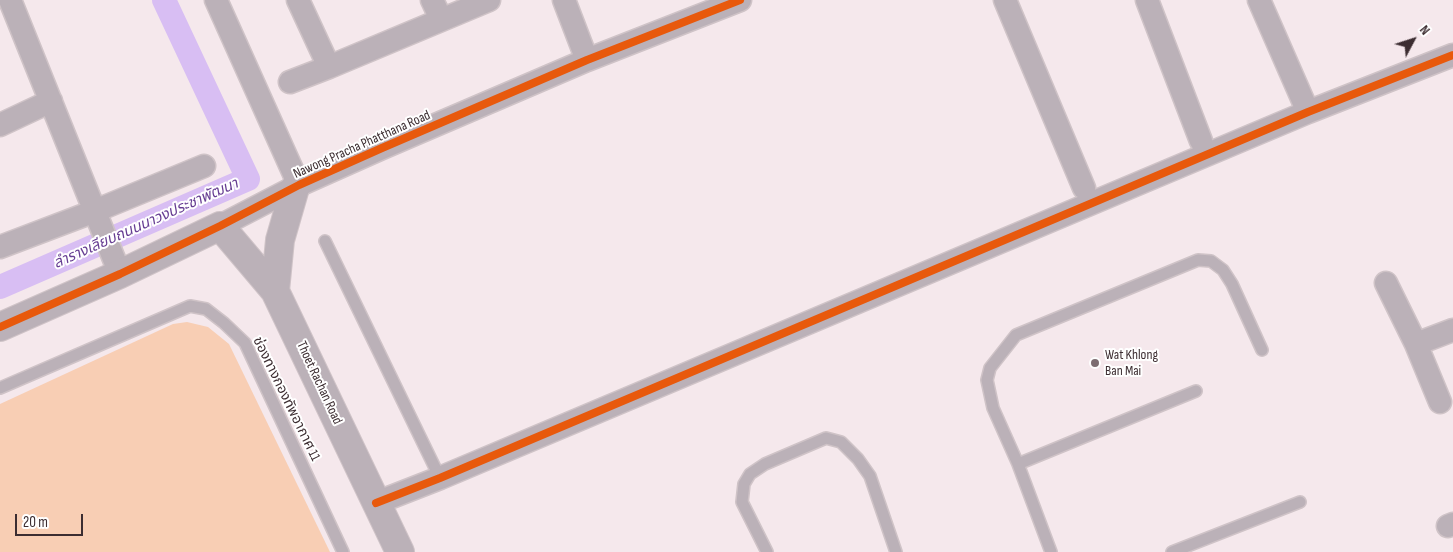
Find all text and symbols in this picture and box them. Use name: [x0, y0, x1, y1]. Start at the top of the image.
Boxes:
north arrow: [1388, 15, 1438, 65]
text: N: [1416, 22, 1434, 38]
street label: Nawong Pracha Phatthana Road: [291, 107, 433, 183]
water label: ลำรางเลียบถนนนาวงประชาพัฒนา: [51, 175, 241, 273]
street label: ช่องทางกองทัพอากาศ 11: [249, 334, 323, 464]
street label: Thoet Rachan Road: [292, 339, 346, 427]
place label: Wat Khlong Ban Mai: [1105, 347, 1158, 380]
marker: Wat Khlong Ban Mai: [1089, 357, 1101, 369]
scale bar: [18, 504, 85, 536]
text: 20 m: [23, 513, 48, 532]

